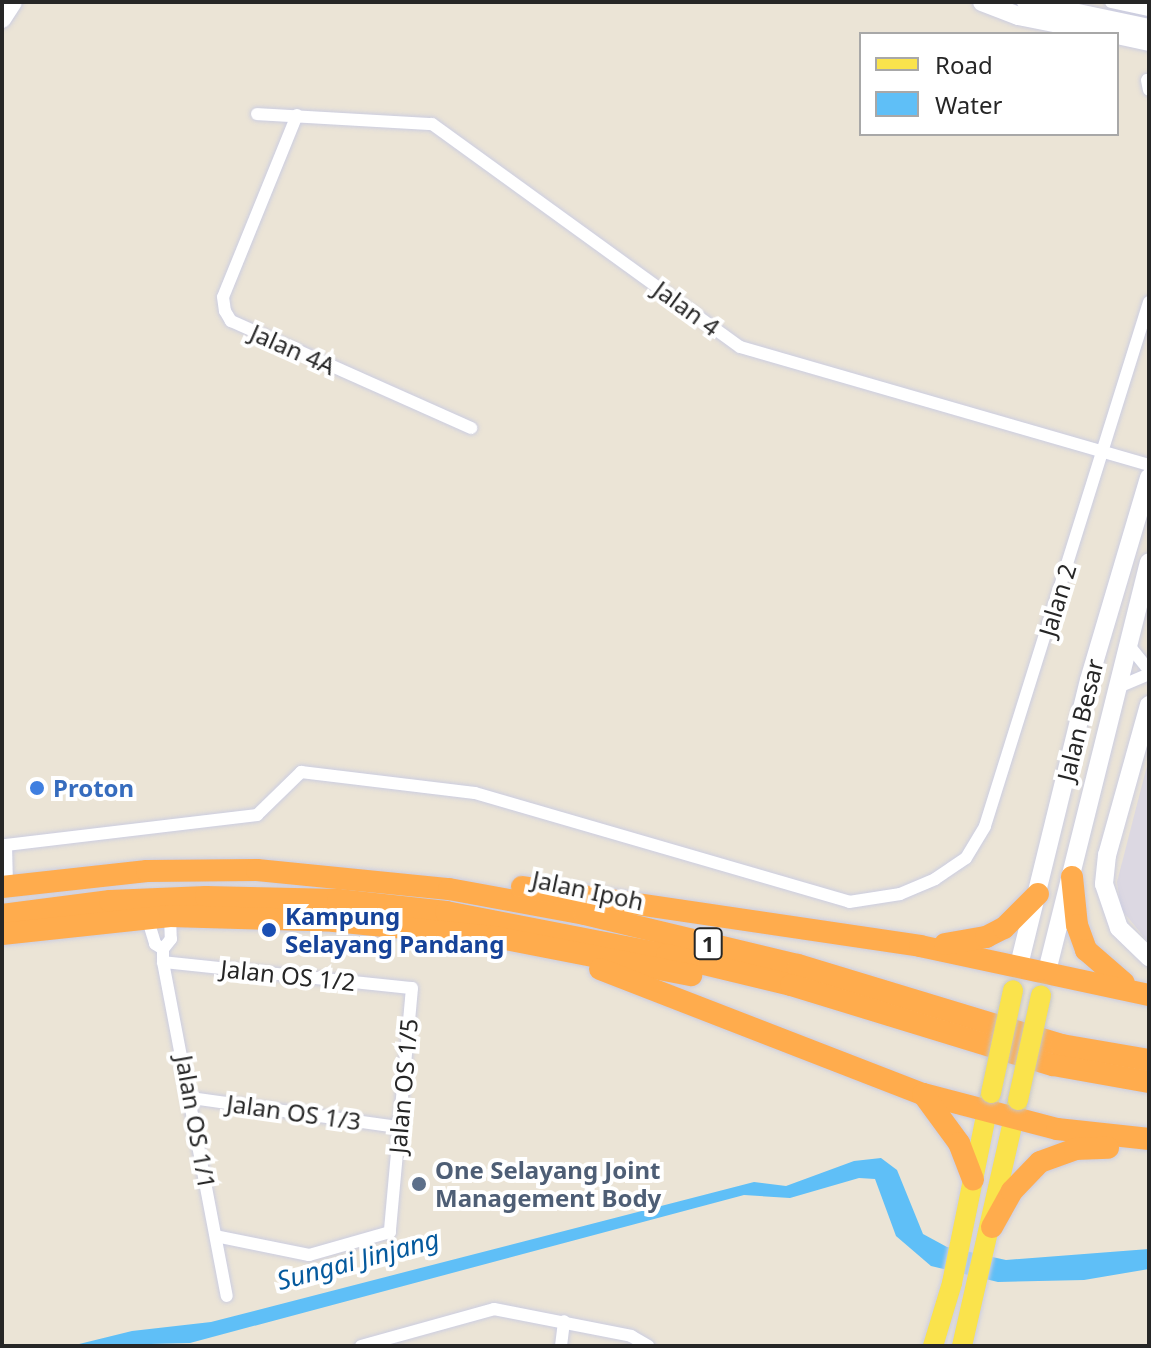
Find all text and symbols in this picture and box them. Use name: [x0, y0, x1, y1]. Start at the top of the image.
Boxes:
legend: [859, 32, 1119, 136]
text: Road: [935, 48, 993, 81]
text: Water: [935, 88, 1002, 121]
street label: Jalan 4: [648, 274, 726, 342]
street label: Jalan 4A: [246, 318, 340, 380]
street label: Jalan 2: [1032, 560, 1082, 640]
street label: Jalan Besar: [1051, 656, 1109, 784]
place label: Proton: [53, 774, 134, 802]
marker: Proton: [28, 779, 46, 797]
street label: Jalan Ipoh: [530, 864, 646, 916]
place label: Kampung Selayang Pandang: [285, 902, 504, 958]
marker: Kampung Selayang Pandang: [260, 921, 278, 939]
road number: 1: [692, 926, 724, 962]
street label: Jalan OS 1/2: [219, 954, 357, 996]
street label: Jalan OS 1/5: [383, 1017, 423, 1155]
street label: Jalan OS 1/1: [170, 1053, 222, 1191]
street label: Jalan OS 1/3: [225, 1088, 363, 1136]
place label: One Selayang Joint Management Body: [435, 1156, 661, 1212]
marker: One Selayang Joint Management Body: [410, 1175, 428, 1193]
water label: Sungai Jinjang: [273, 1223, 443, 1297]

